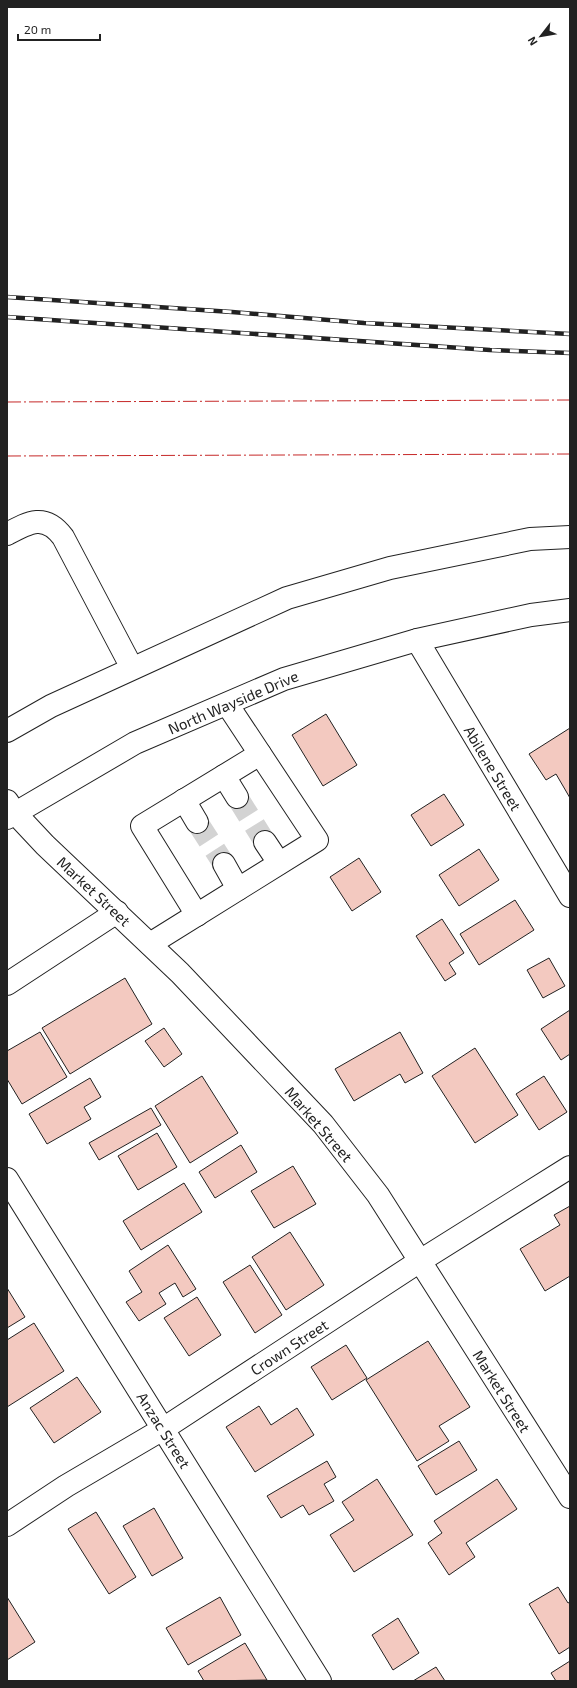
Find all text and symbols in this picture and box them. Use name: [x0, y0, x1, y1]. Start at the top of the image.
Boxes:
scale bar: [18, 16, 100, 42]
north arrow: [521, 16, 561, 56]
text: 20 m: [24, 22, 51, 36]
text: N: [524, 35, 540, 48]
street label: North Wayside Drive: [165, 666, 301, 738]
street label: Abilene Street: [461, 722, 526, 814]
street label: Market Street: [54, 852, 135, 930]
street label: Market Street: [281, 1083, 357, 1165]
street label: Crown Street: [247, 1315, 331, 1379]
street label: Market Street: [470, 1347, 535, 1436]
street label: Anzac Street: [134, 1389, 195, 1472]

